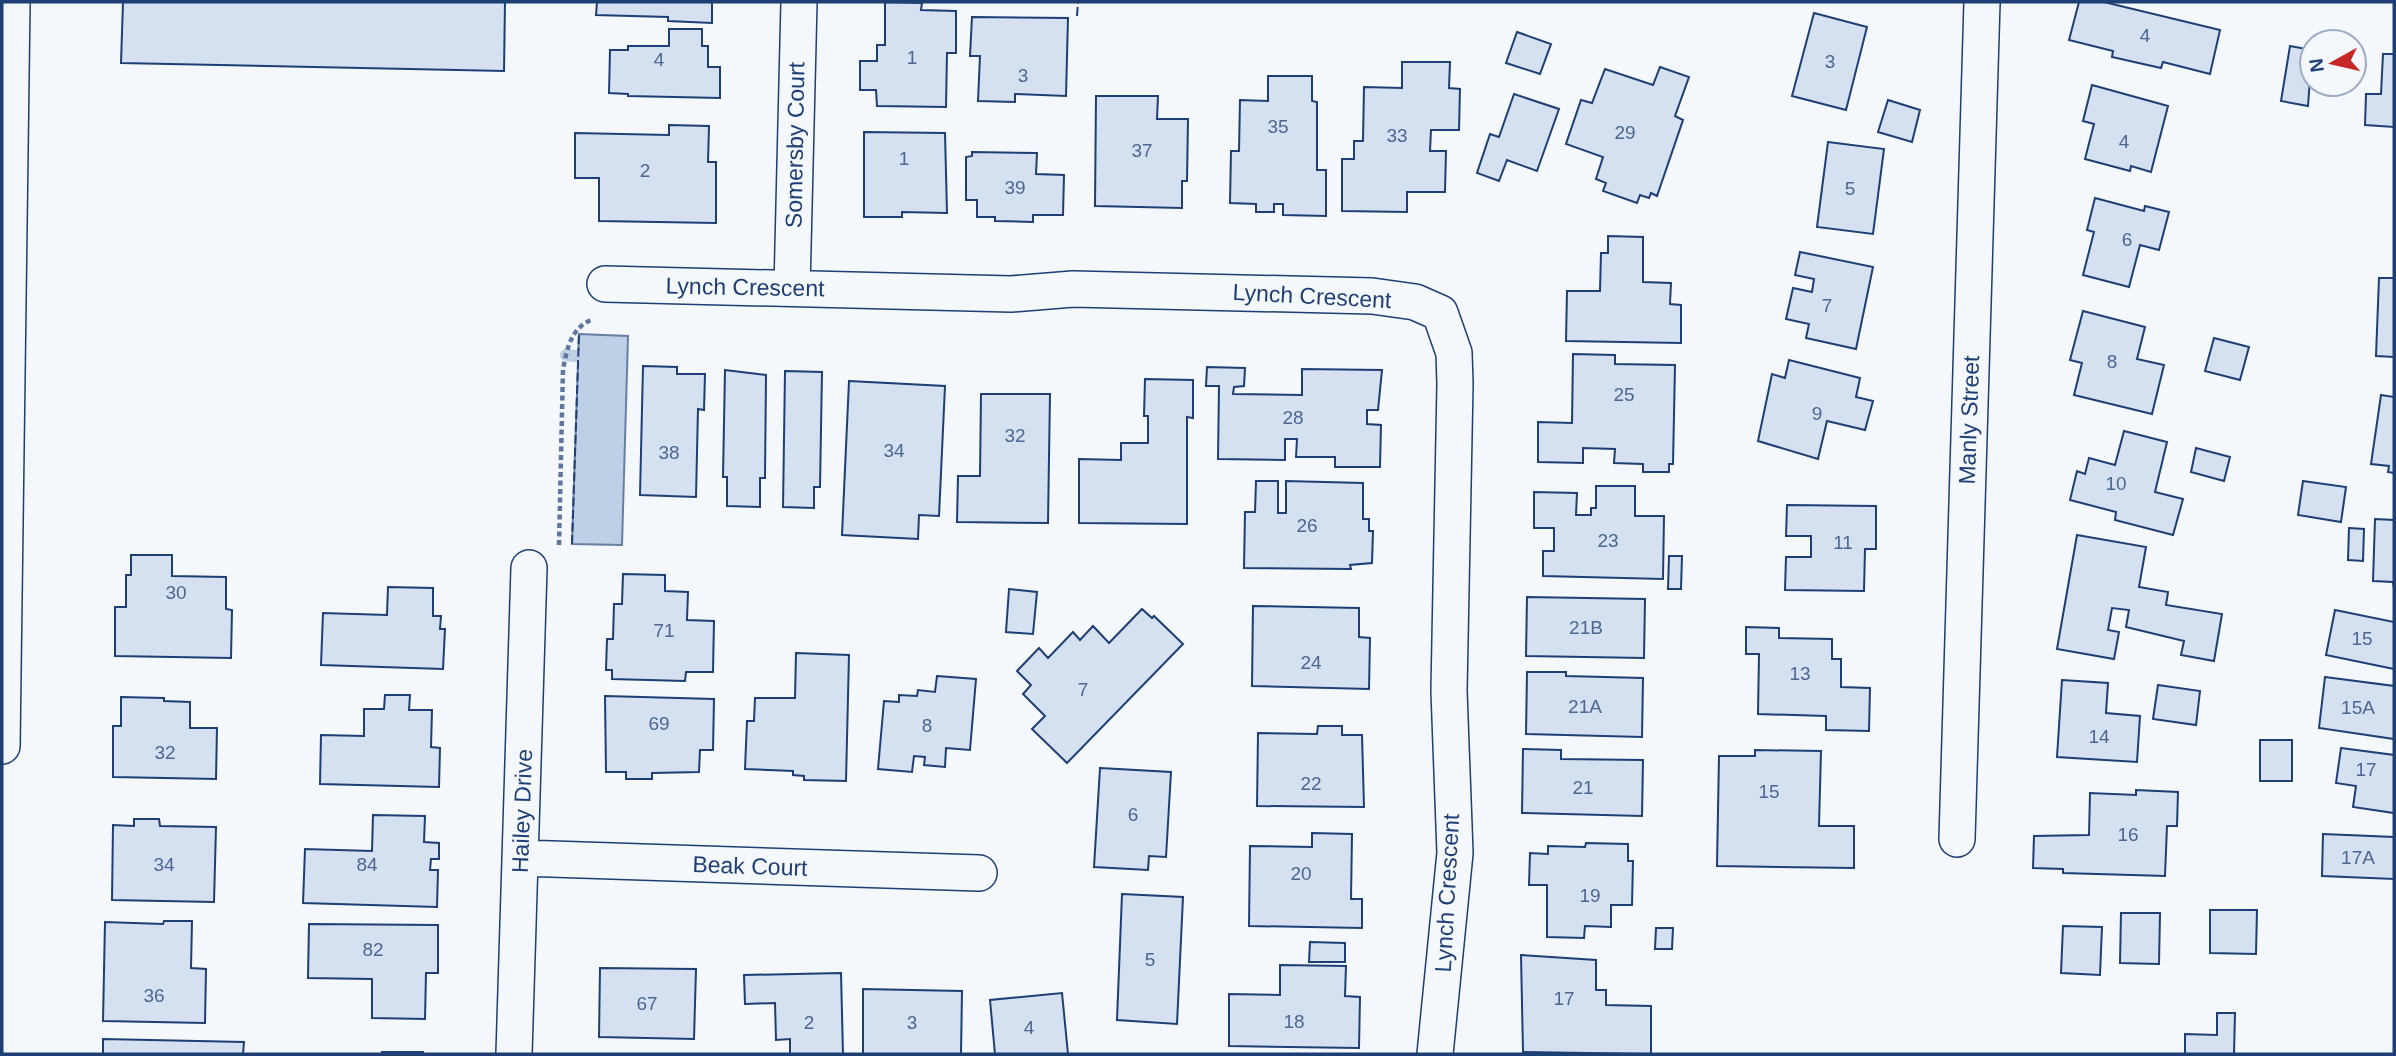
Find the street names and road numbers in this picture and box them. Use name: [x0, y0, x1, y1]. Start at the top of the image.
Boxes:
street label: Somersby Court: [781, 61, 809, 228]
street label: Lynch Crescent: [665, 273, 825, 301]
street label: Lynch Crescent: [1232, 279, 1393, 313]
street label: Manly Street: [1954, 354, 1984, 485]
street label: Hailey Drive: [507, 749, 537, 873]
street label: Lynch Crescent: [1430, 812, 1464, 973]
street label: Beak Court: [692, 851, 809, 881]

